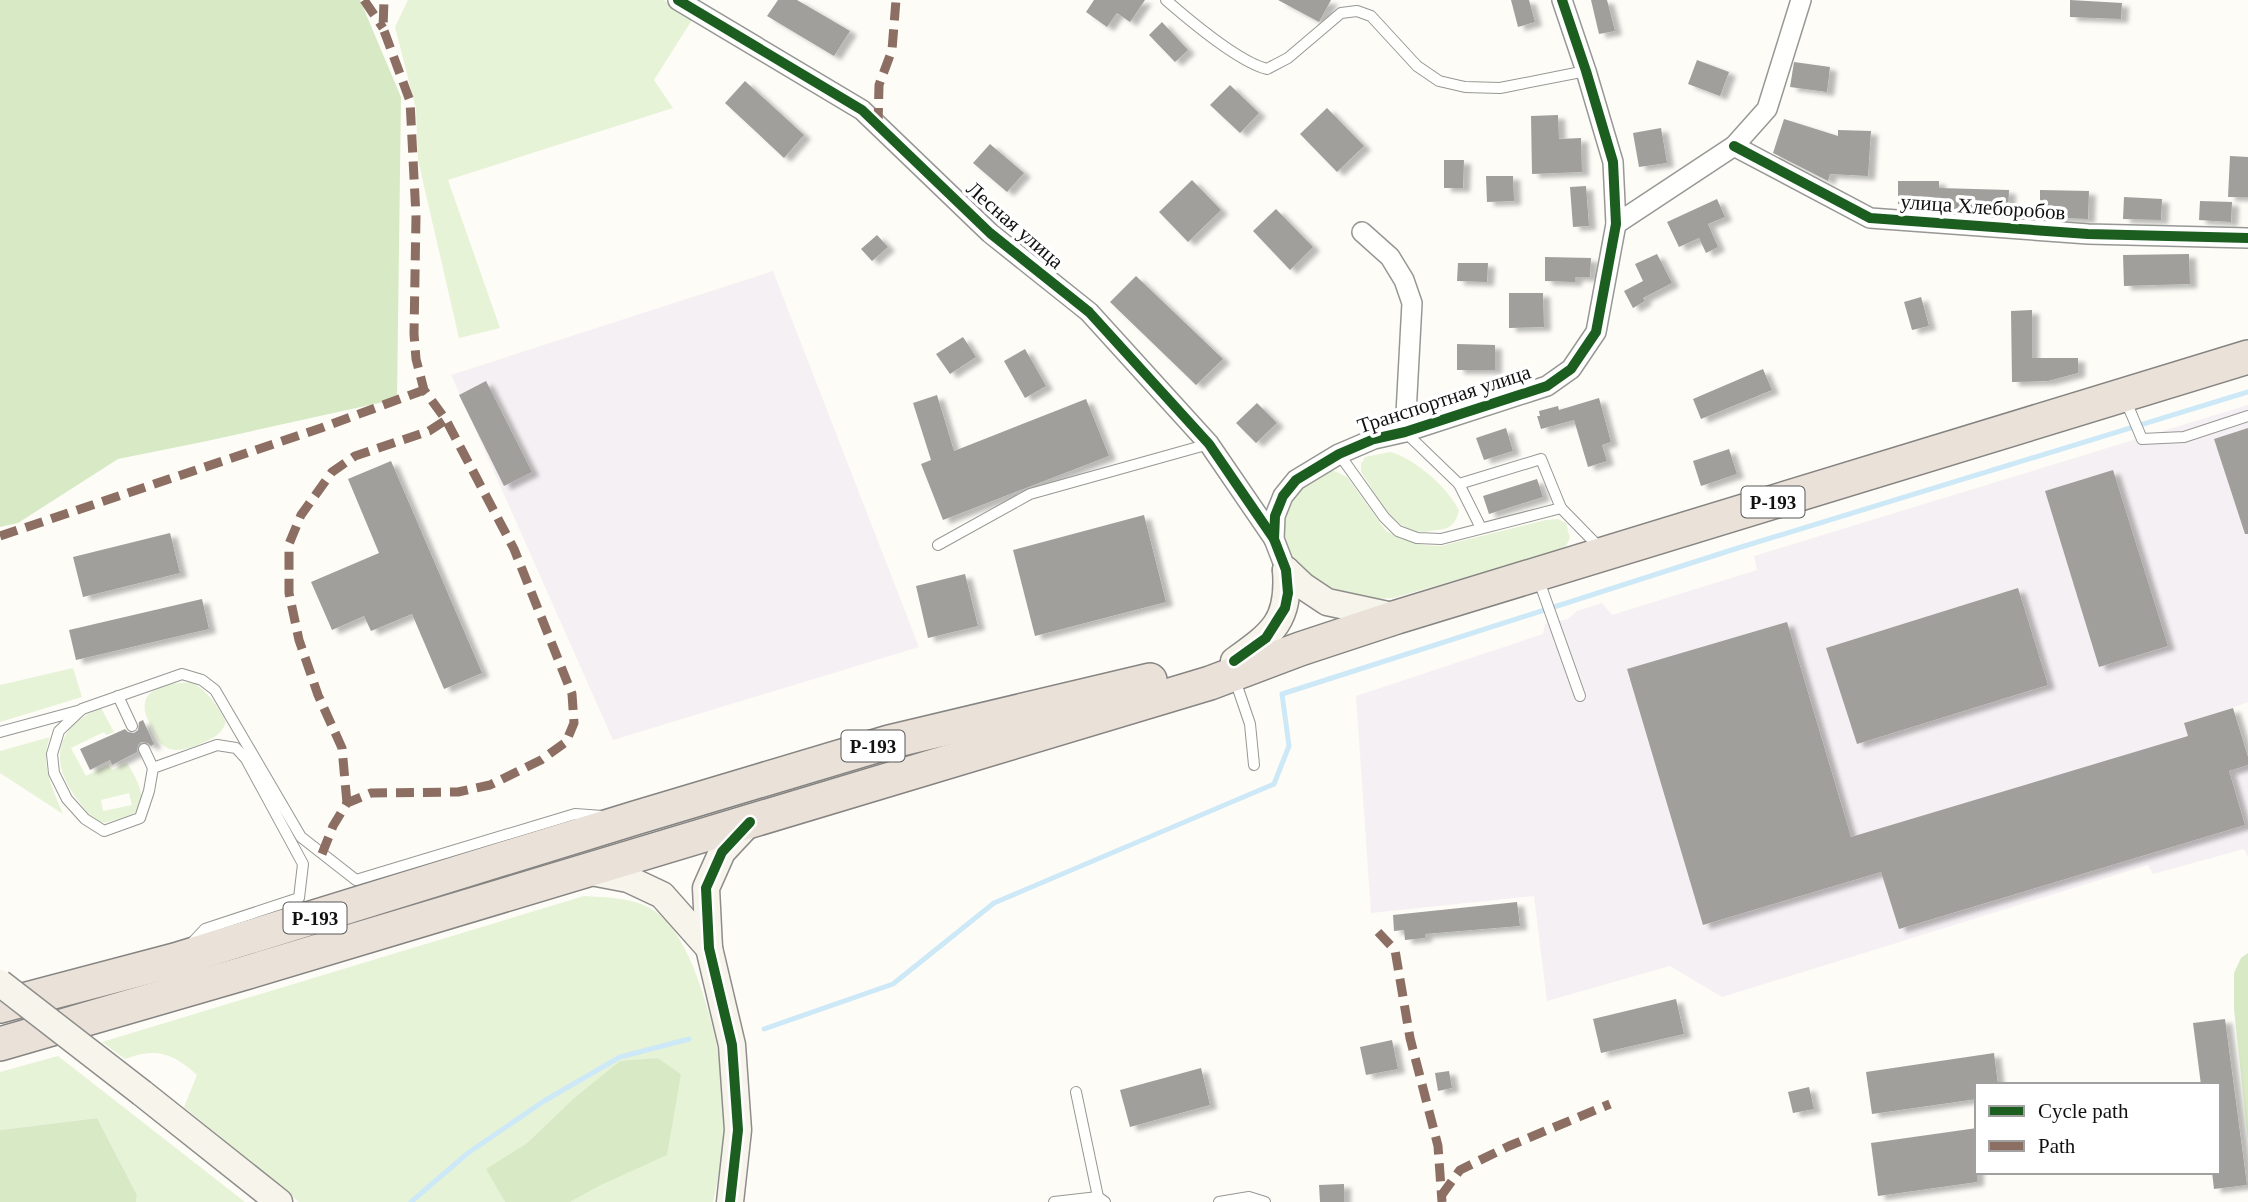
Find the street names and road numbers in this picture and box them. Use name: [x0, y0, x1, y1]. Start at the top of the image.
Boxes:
street label: Лесная улица: [962, 176, 1069, 274]
street label: улица Хлеборобов: [1900, 189, 2066, 225]
street label: Транспортная улица: [1354, 359, 1534, 438]
road number: Р-193: [1742, 486, 1804, 517]
road number: Р-193: [842, 730, 904, 762]
road number: Р-193: [284, 902, 346, 934]

